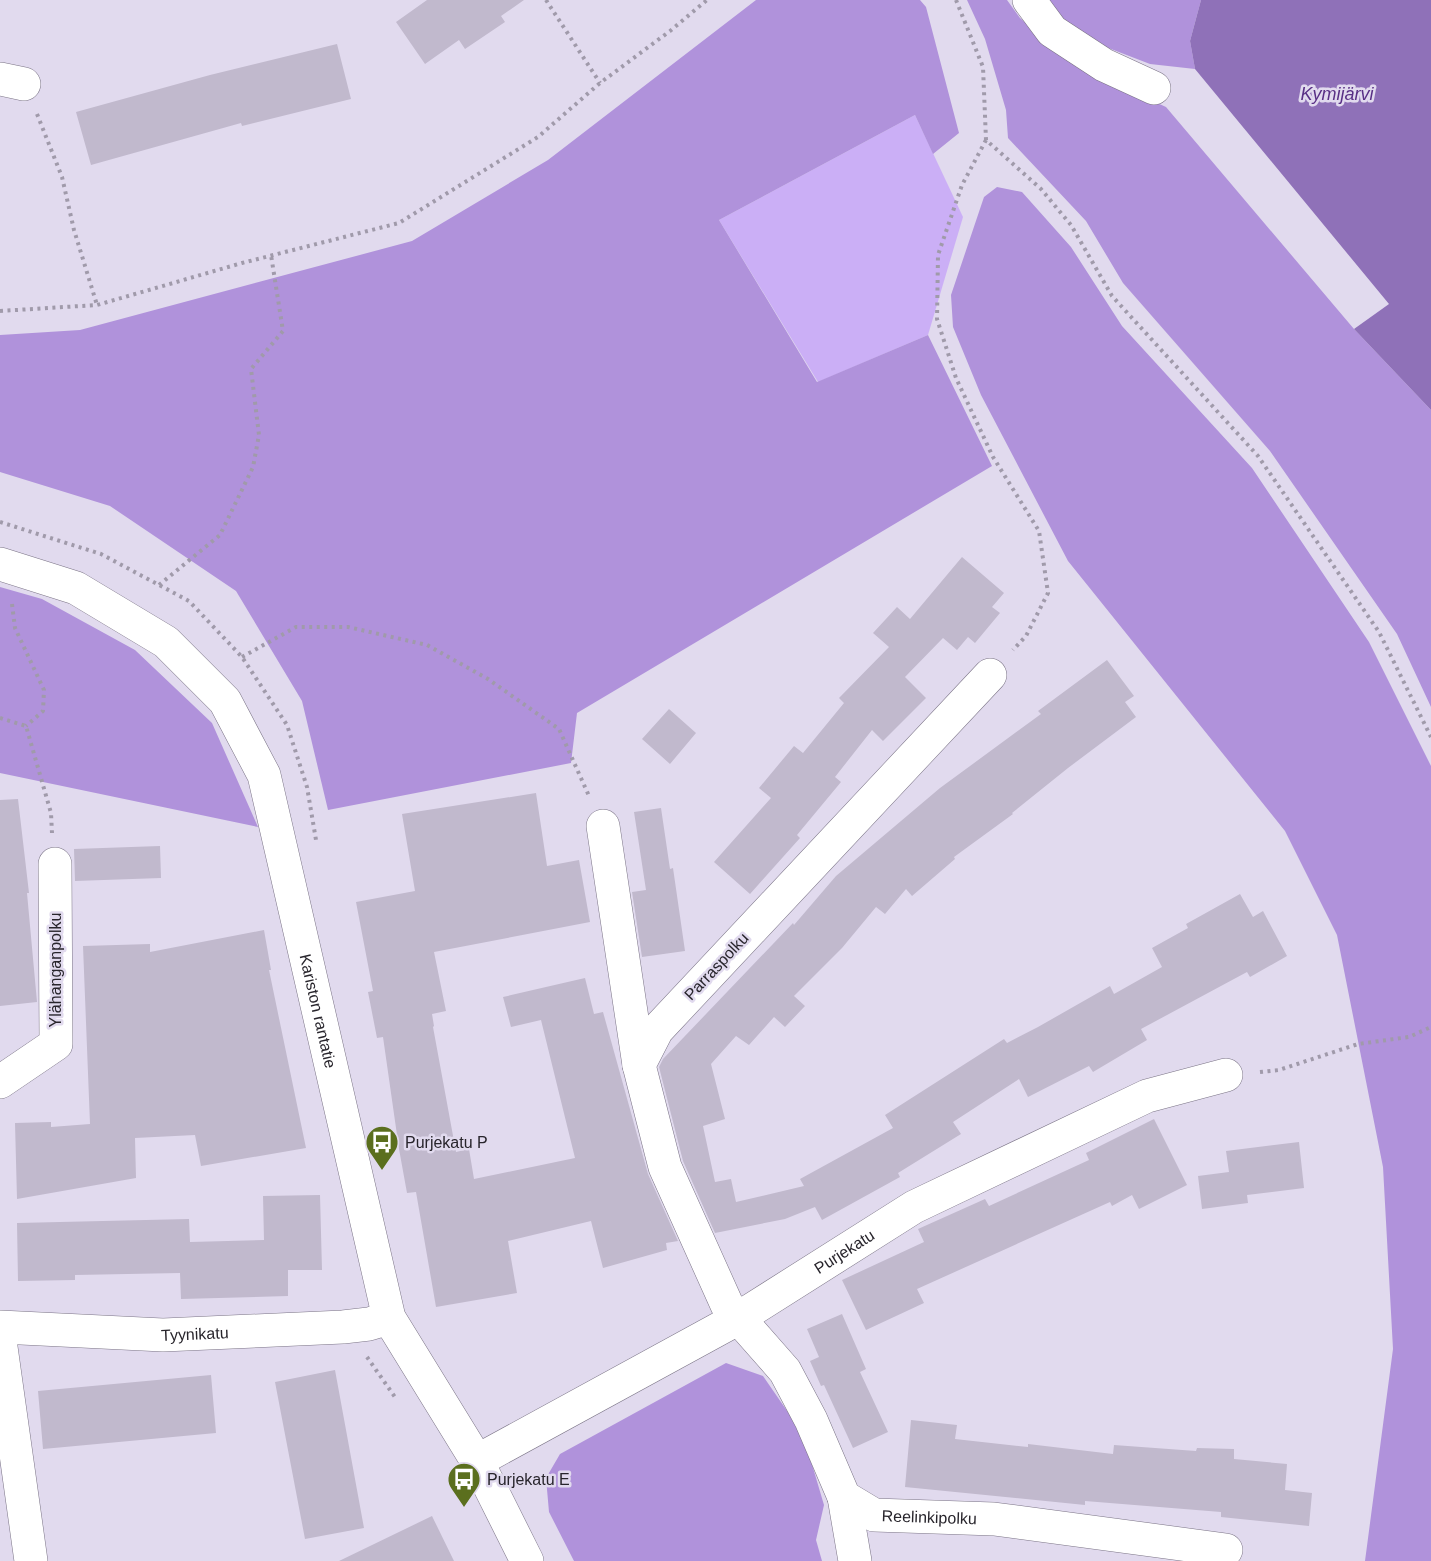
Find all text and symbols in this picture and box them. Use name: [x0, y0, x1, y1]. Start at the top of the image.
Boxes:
water label: Kymijärvi: [1300, 84, 1374, 104]
street label: Ylähanganpolku: [47, 913, 64, 1027]
street label: Parraspolku: [681, 929, 752, 1003]
street label: Kariston rantatie: [296, 952, 339, 1070]
bus stop icon: Purjekatu P: [364, 1124, 400, 1171]
place label: Purjekatu P: [405, 1134, 488, 1151]
street label: Purjekatu: [811, 1226, 878, 1277]
street label: Tyynikatu: [161, 1324, 229, 1344]
bus stop icon: Purjekatu E: [446, 1461, 482, 1508]
place label: Purjekatu E: [487, 1471, 570, 1488]
street label: Reelinkipolku: [881, 1507, 977, 1527]

